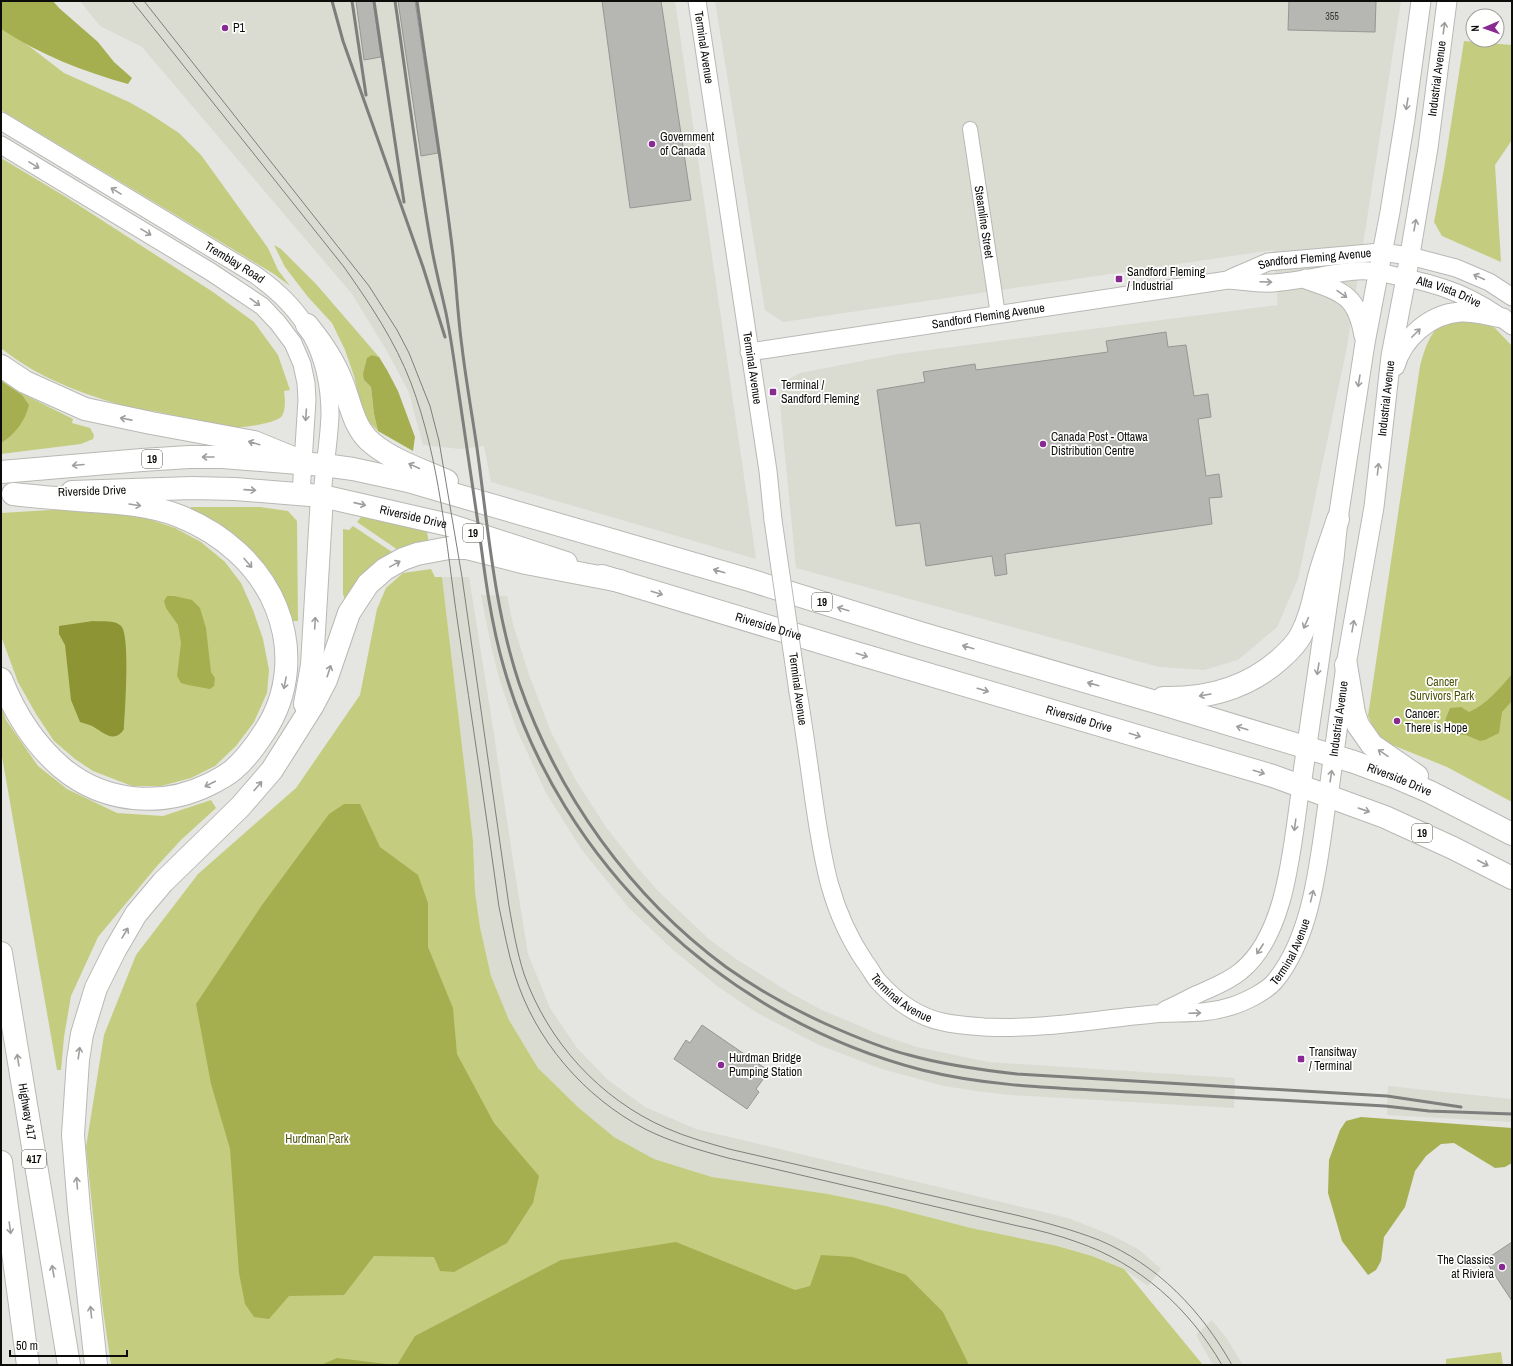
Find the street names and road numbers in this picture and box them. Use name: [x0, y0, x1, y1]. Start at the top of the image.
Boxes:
street label: Terminal Avenue: [691, 10, 717, 85]
street label: Industrial Avenue: [1424, 40, 1450, 117]
street label: Steamline Street: [971, 184, 997, 260]
street label: Tremblay Road: [202, 238, 268, 287]
street label: Sandford Fleming Avenue: [1255, 245, 1372, 273]
street label: Alta Vista Drive: [1414, 272, 1484, 311]
street label: Sandford Fleming Avenue: [931, 300, 1046, 332]
street label: Terminal Avenue: [739, 330, 766, 405]
street label: Industrial Avenue: [1374, 360, 1398, 437]
road number: 19: [142, 450, 162, 468]
street label: Riverside Drive: [58, 482, 126, 500]
street label: Riverside Drive: [378, 501, 448, 532]
road number: 19: [463, 524, 483, 542]
road number: 19: [812, 593, 832, 611]
street label: Riverside Drive: [733, 609, 804, 644]
street label: Terminal Avenue: [785, 652, 811, 726]
street label: Industrial Avenue: [1326, 680, 1352, 757]
street label: Riverside Drive: [1044, 701, 1114, 736]
street label: Riverside Drive: [1365, 759, 1434, 800]
road number: 19: [1412, 824, 1432, 842]
street label: Terminal Avenue: [1267, 917, 1314, 989]
street label: Terminal Avenue: [867, 970, 934, 1026]
street label: Highway 417: [15, 1082, 40, 1142]
road number: 417: [22, 1150, 46, 1168]

